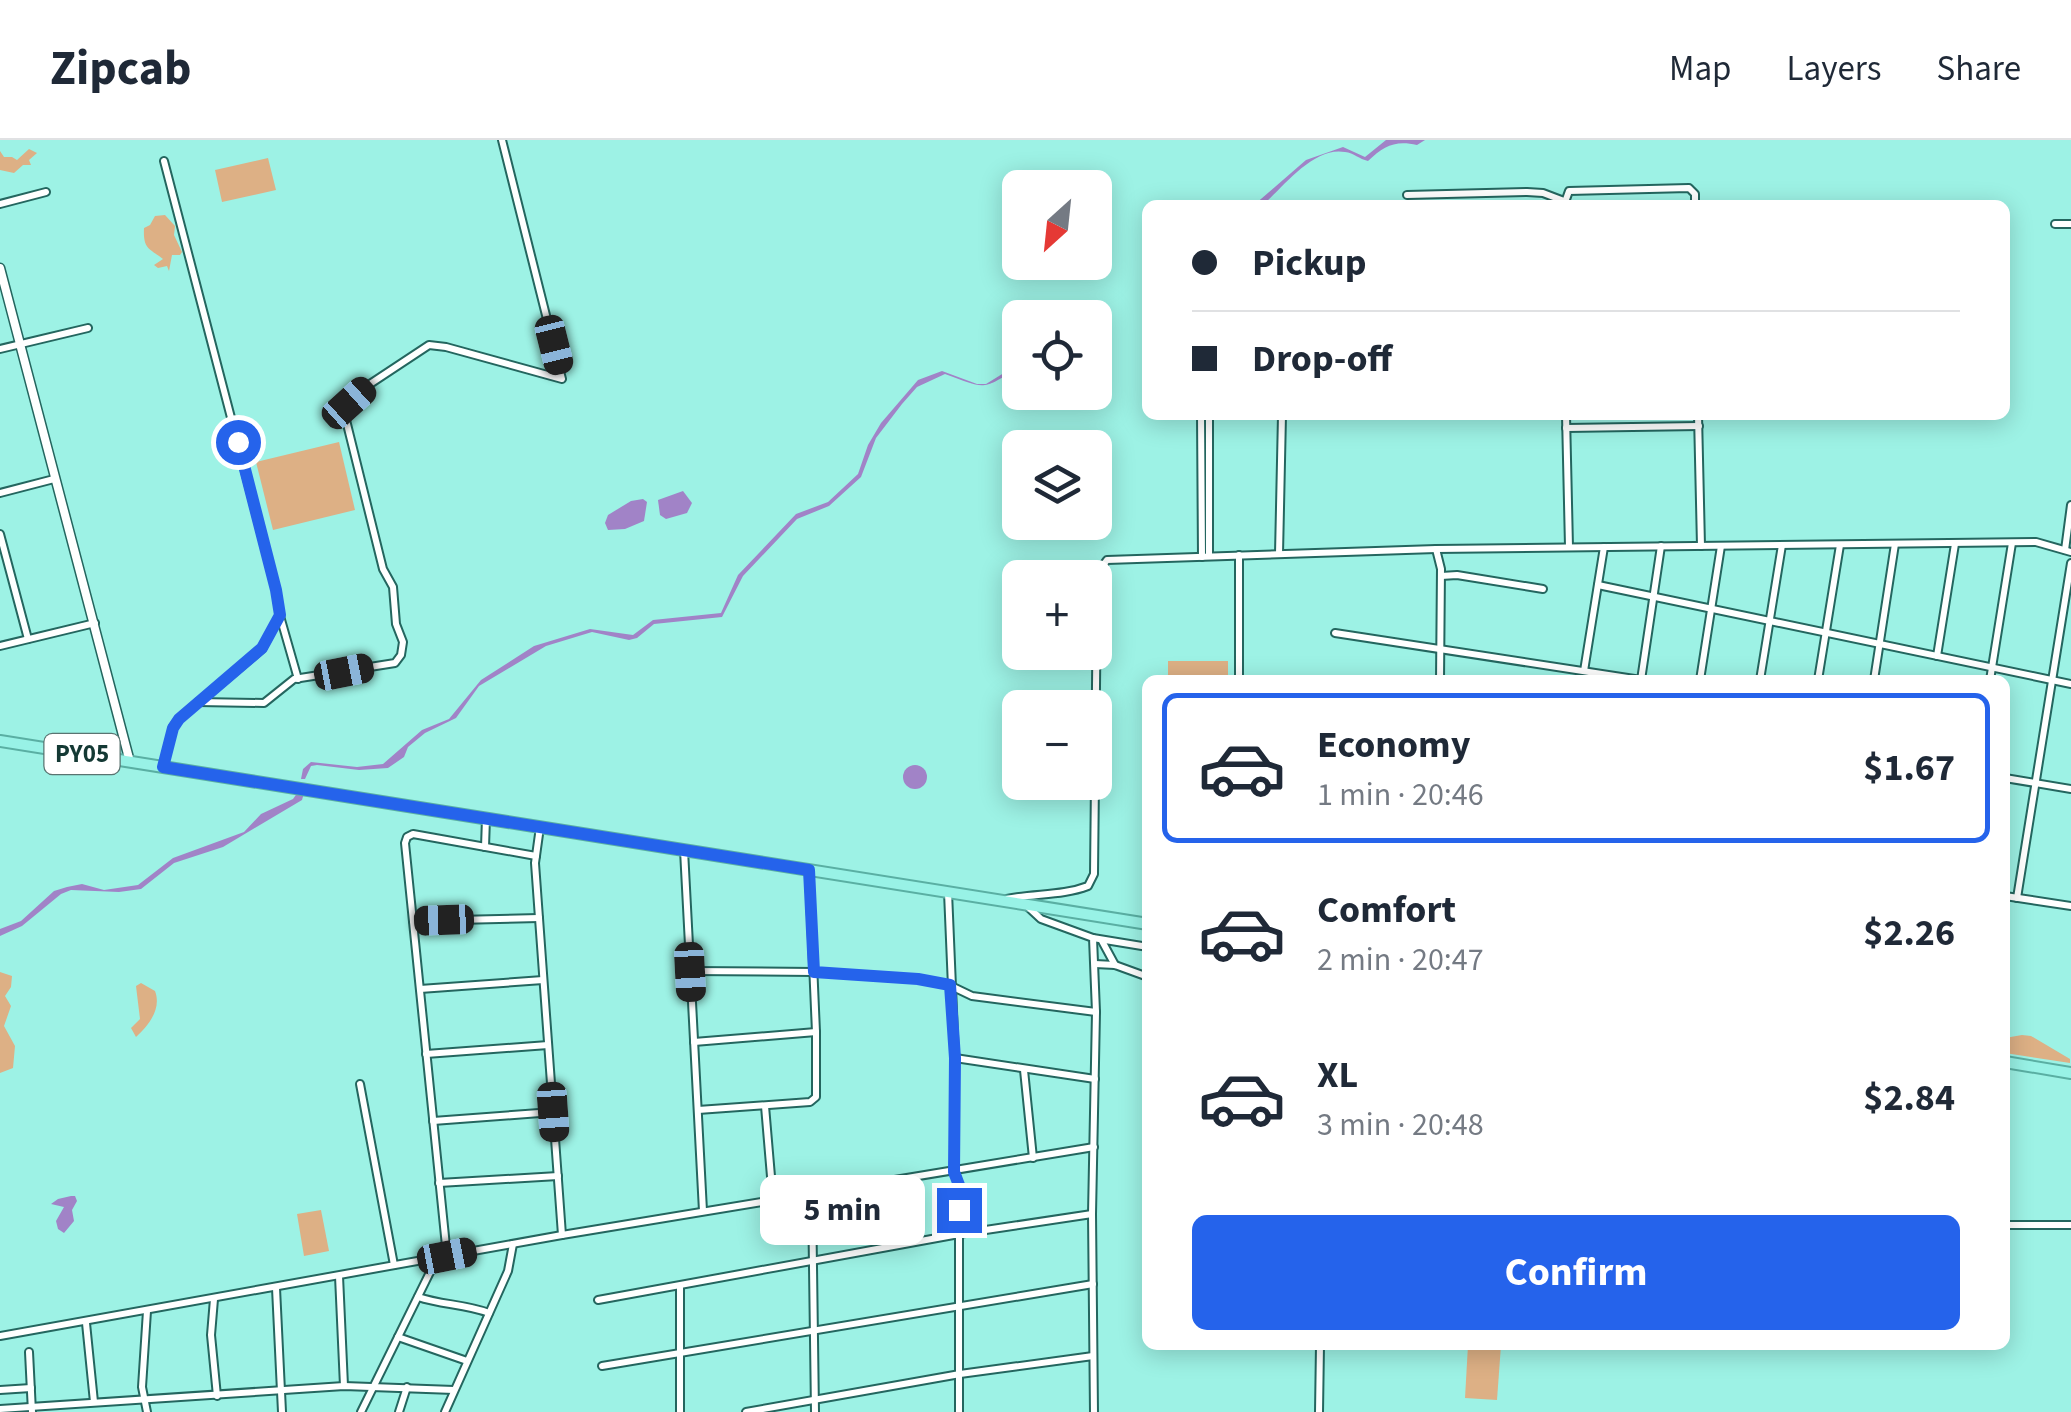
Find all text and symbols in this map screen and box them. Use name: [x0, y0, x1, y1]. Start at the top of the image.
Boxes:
text: Zipcab: [50, 35, 192, 103]
text: Map: [1669, 44, 1732, 94]
text: Layers: [1787, 44, 1881, 94]
text: Share: [1936, 44, 2021, 94]
north arrow: [1002, 170, 1112, 280]
map controls: [1002, 170, 1112, 800]
text: Pickup: [1252, 236, 1366, 290]
button: locate: [1002, 300, 1112, 410]
car: [532, 312, 576, 378]
text: Drop-off: [1252, 332, 1392, 386]
car: [317, 372, 381, 434]
route start: [216, 420, 261, 465]
button: layers: [1002, 430, 1112, 540]
button: +: [1002, 560, 1112, 670]
car: [312, 652, 376, 692]
button: −: [1002, 690, 1112, 800]
text: Economy: [1317, 718, 1470, 772]
icon: car: [1197, 723, 1287, 813]
road number: PY05: [44, 734, 120, 774]
text: $1.67: [1863, 741, 1955, 795]
text: 1 min · 20:46: [1317, 772, 1484, 818]
text: Comfort: [1317, 883, 1456, 937]
icon: car: [1197, 888, 1287, 978]
car: [413, 904, 475, 936]
text: $2.26: [1863, 906, 1955, 960]
text: 2 min · 20:47: [1317, 937, 1484, 983]
car: [673, 941, 707, 1003]
text: XL: [1317, 1048, 1358, 1102]
icon: car: [1197, 1053, 1287, 1143]
text: $2.84: [1863, 1071, 1955, 1125]
car: [536, 1081, 570, 1143]
text: 3 min · 20:48: [1317, 1102, 1484, 1148]
callout: 5 min: [759, 1175, 924, 1245]
text: 5 min: [804, 1187, 881, 1233]
route end: [937, 1188, 982, 1233]
button: Confirm: [1192, 1215, 1960, 1330]
car: [415, 1236, 479, 1276]

